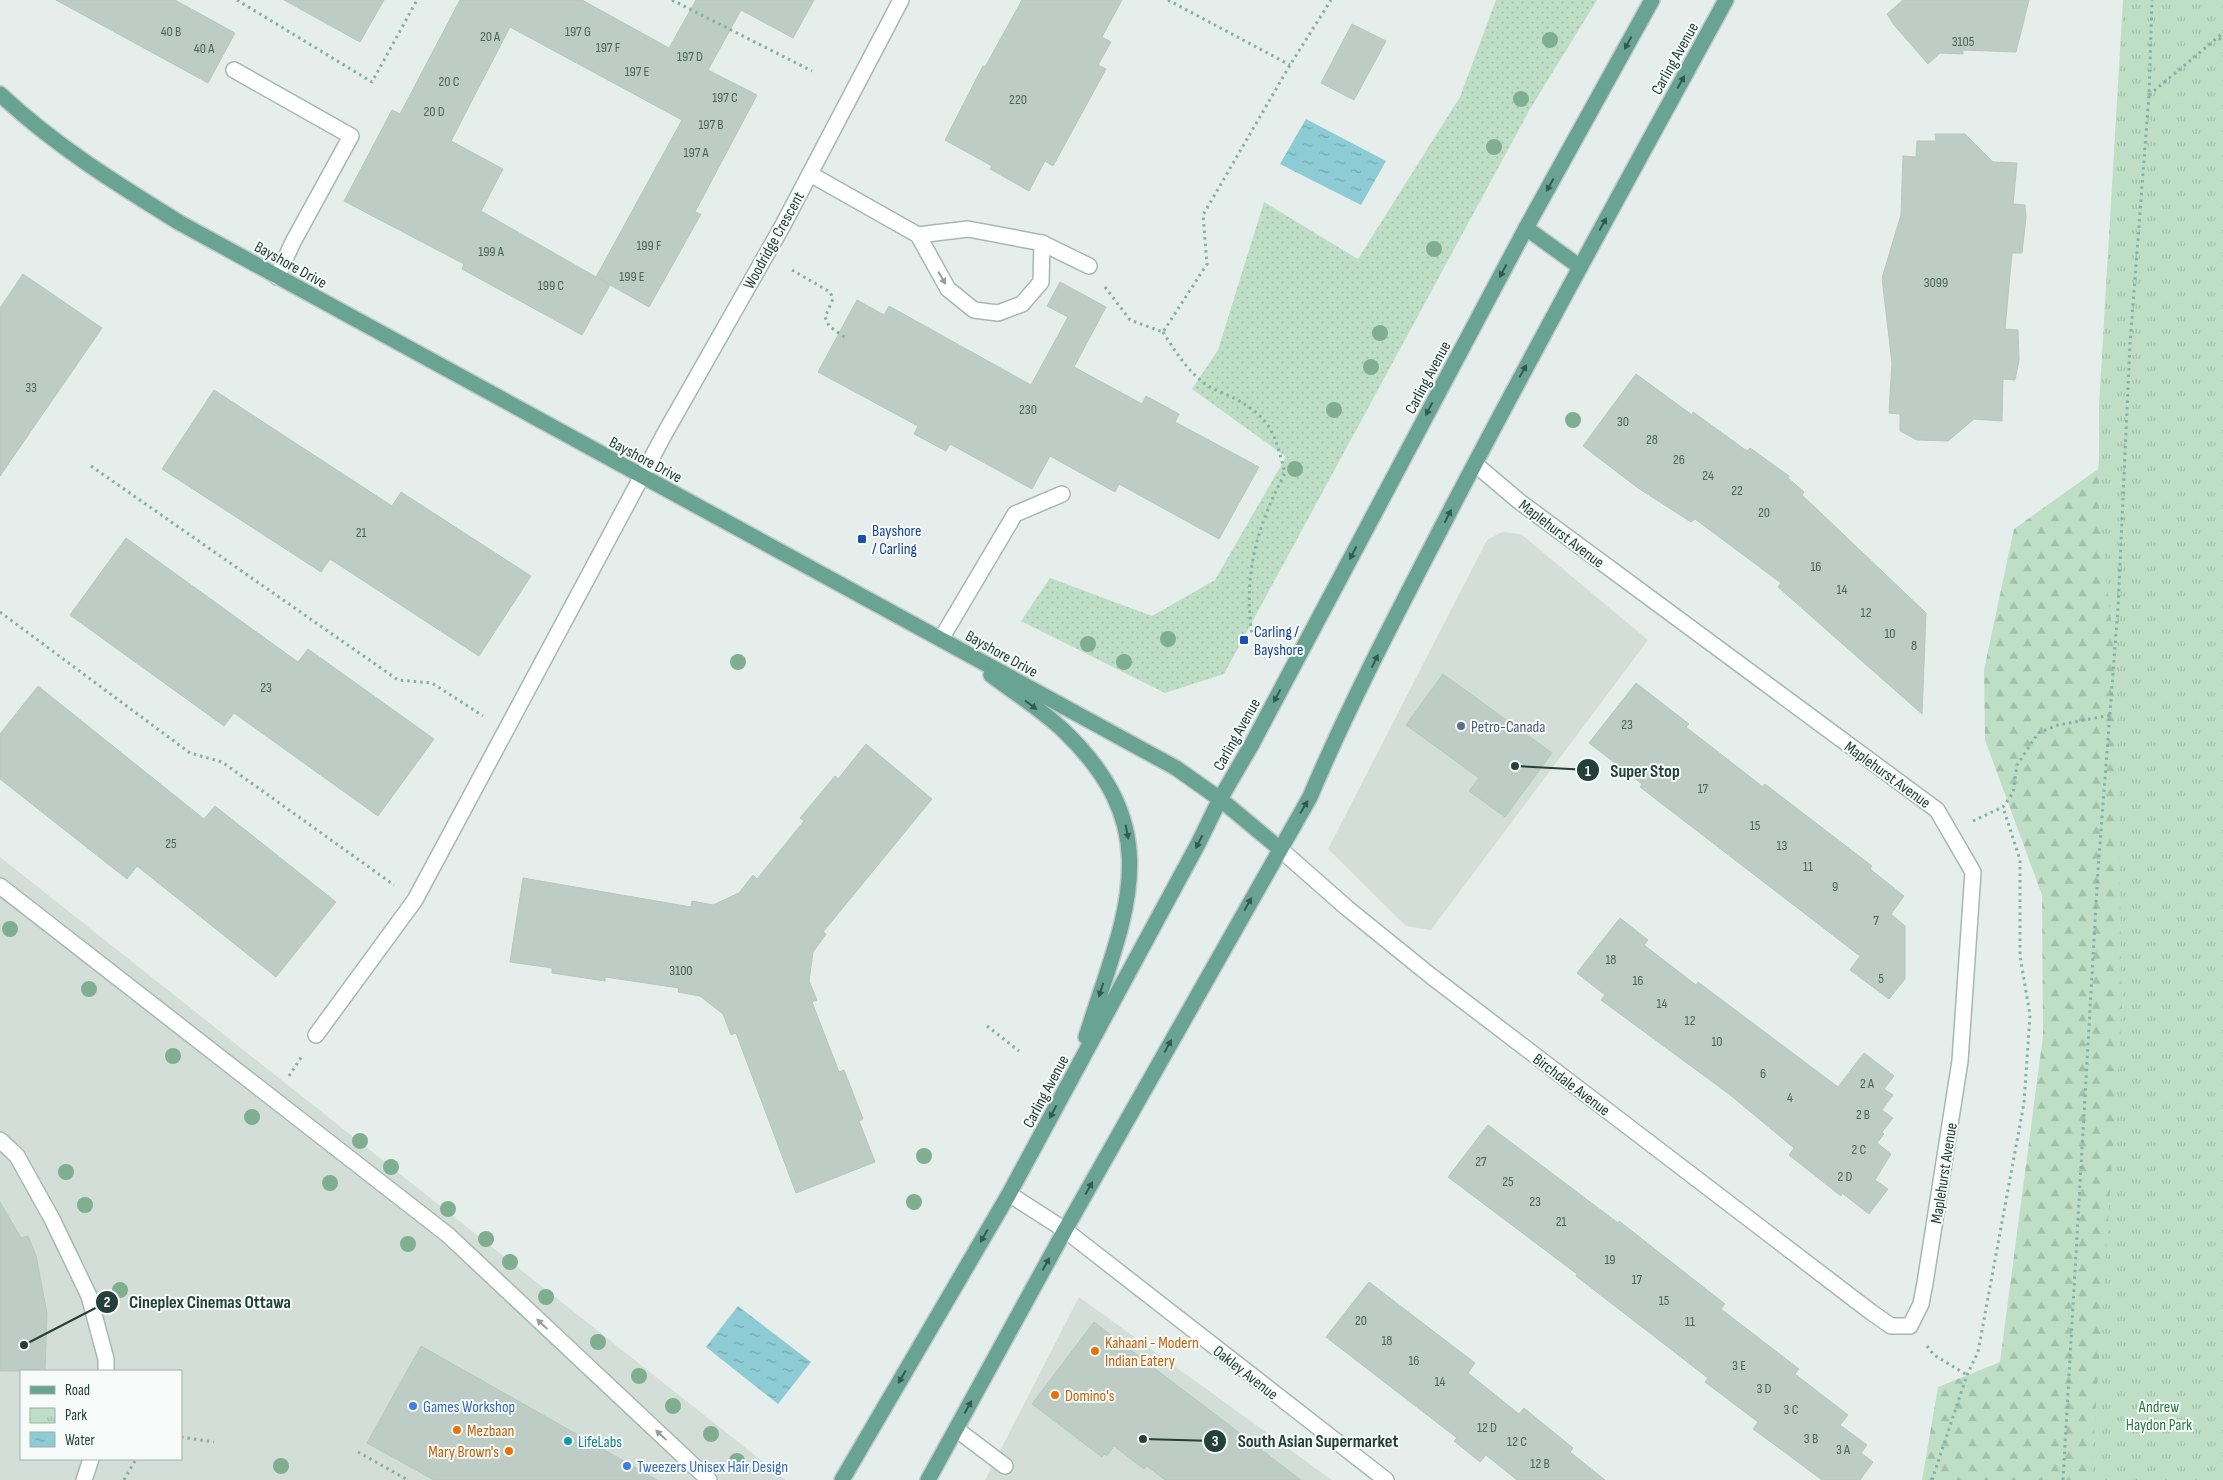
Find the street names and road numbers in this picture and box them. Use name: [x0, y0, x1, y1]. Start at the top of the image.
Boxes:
street label: Carling Avenue: [1648, 19, 1703, 98]
street label: Woodridge Crescent: [740, 189, 809, 293]
street label: Bayshore Drive: [251, 238, 330, 293]
street label: Carling Avenue: [1401, 338, 1455, 417]
street label: Bayshore Drive: [606, 433, 685, 487]
street label: Maplehurst Avenue: [1515, 496, 1607, 572]
street label: Bayshore Drive: [962, 627, 1041, 682]
street label: Carling Avenue: [1210, 695, 1265, 774]
street label: Maplehurst Avenue: [1840, 738, 1934, 813]
street label: Birchdale Avenue: [1529, 1050, 1613, 1120]
street label: Carling Avenue: [1019, 1052, 1073, 1131]
street label: Maplehurst Avenue: [1927, 1121, 1962, 1225]
street label: Oakley Avenue: [1209, 1342, 1281, 1404]

